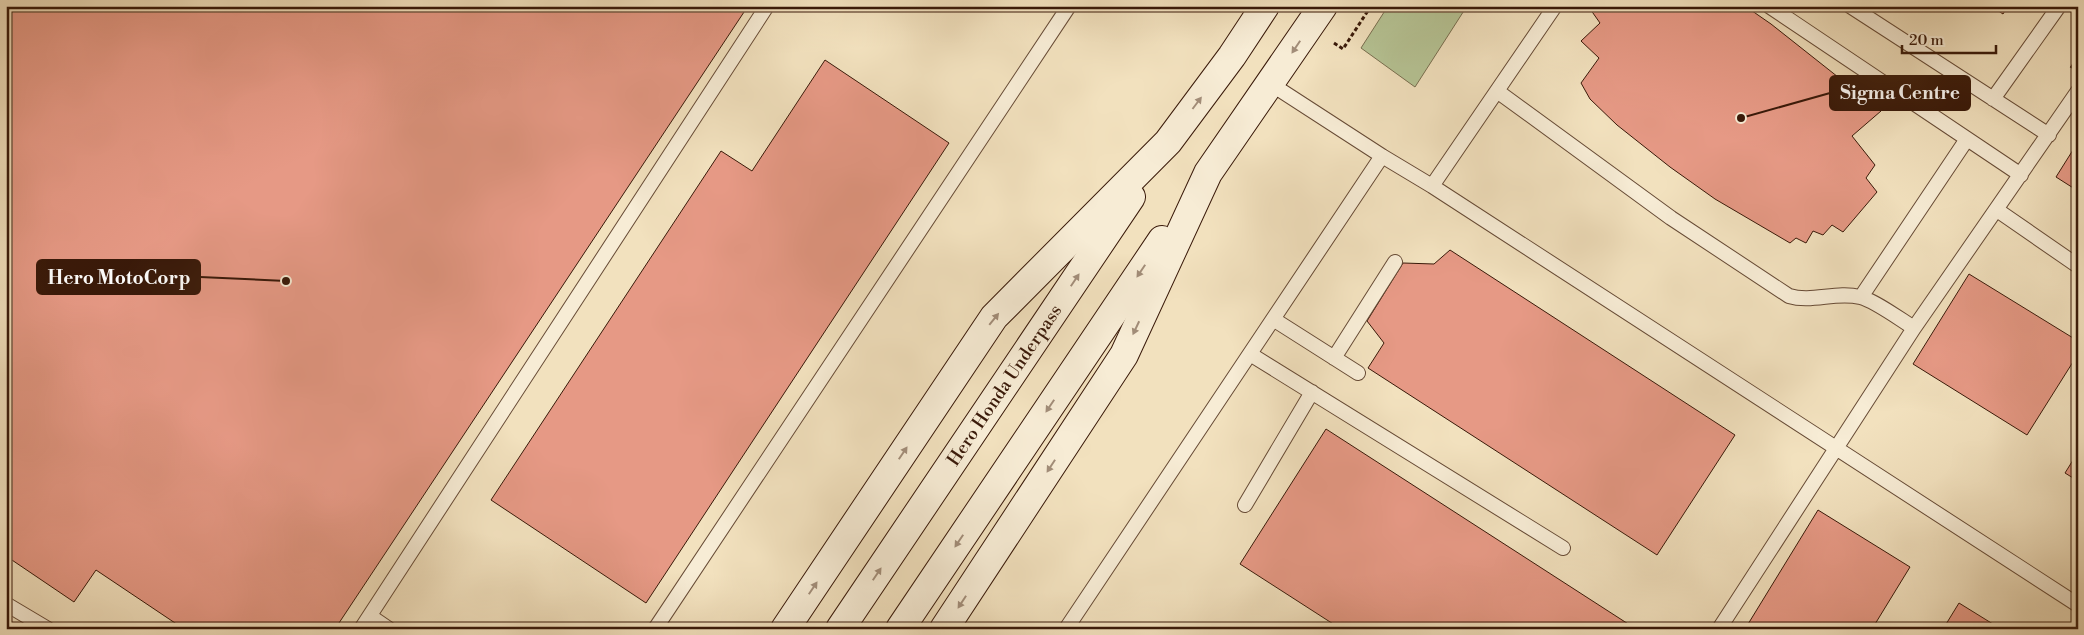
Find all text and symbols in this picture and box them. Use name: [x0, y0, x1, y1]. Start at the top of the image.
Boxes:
scale bar: [1902, 22, 1995, 54]
text: 20 m: [1909, 31, 1944, 50]
one-way arrow: [1291, 40, 1300, 53]
callout: Sigma Centre: [1830, 76, 1970, 110]
text: Sigma Centre: [1840, 81, 1960, 105]
one-way arrow: [1192, 96, 1202, 110]
callout: Hero MotoCorp: [37, 260, 200, 294]
one-way arrow: [1136, 265, 1146, 278]
text: Hero MotoCorp: [48, 266, 191, 290]
one-way arrow: [1070, 273, 1080, 286]
street label: Hero Honda Underpass: [942, 300, 1067, 471]
one-way arrow: [989, 312, 999, 325]
one-way arrow: [1132, 321, 1140, 335]
one-way arrow: [1045, 399, 1055, 413]
one-way arrow: [898, 446, 908, 460]
one-way arrow: [1046, 460, 1056, 473]
one-way arrow: [954, 534, 964, 547]
one-way arrow: [872, 567, 882, 581]
one-way arrow: [808, 582, 817, 595]
one-way arrow: [957, 596, 966, 609]

